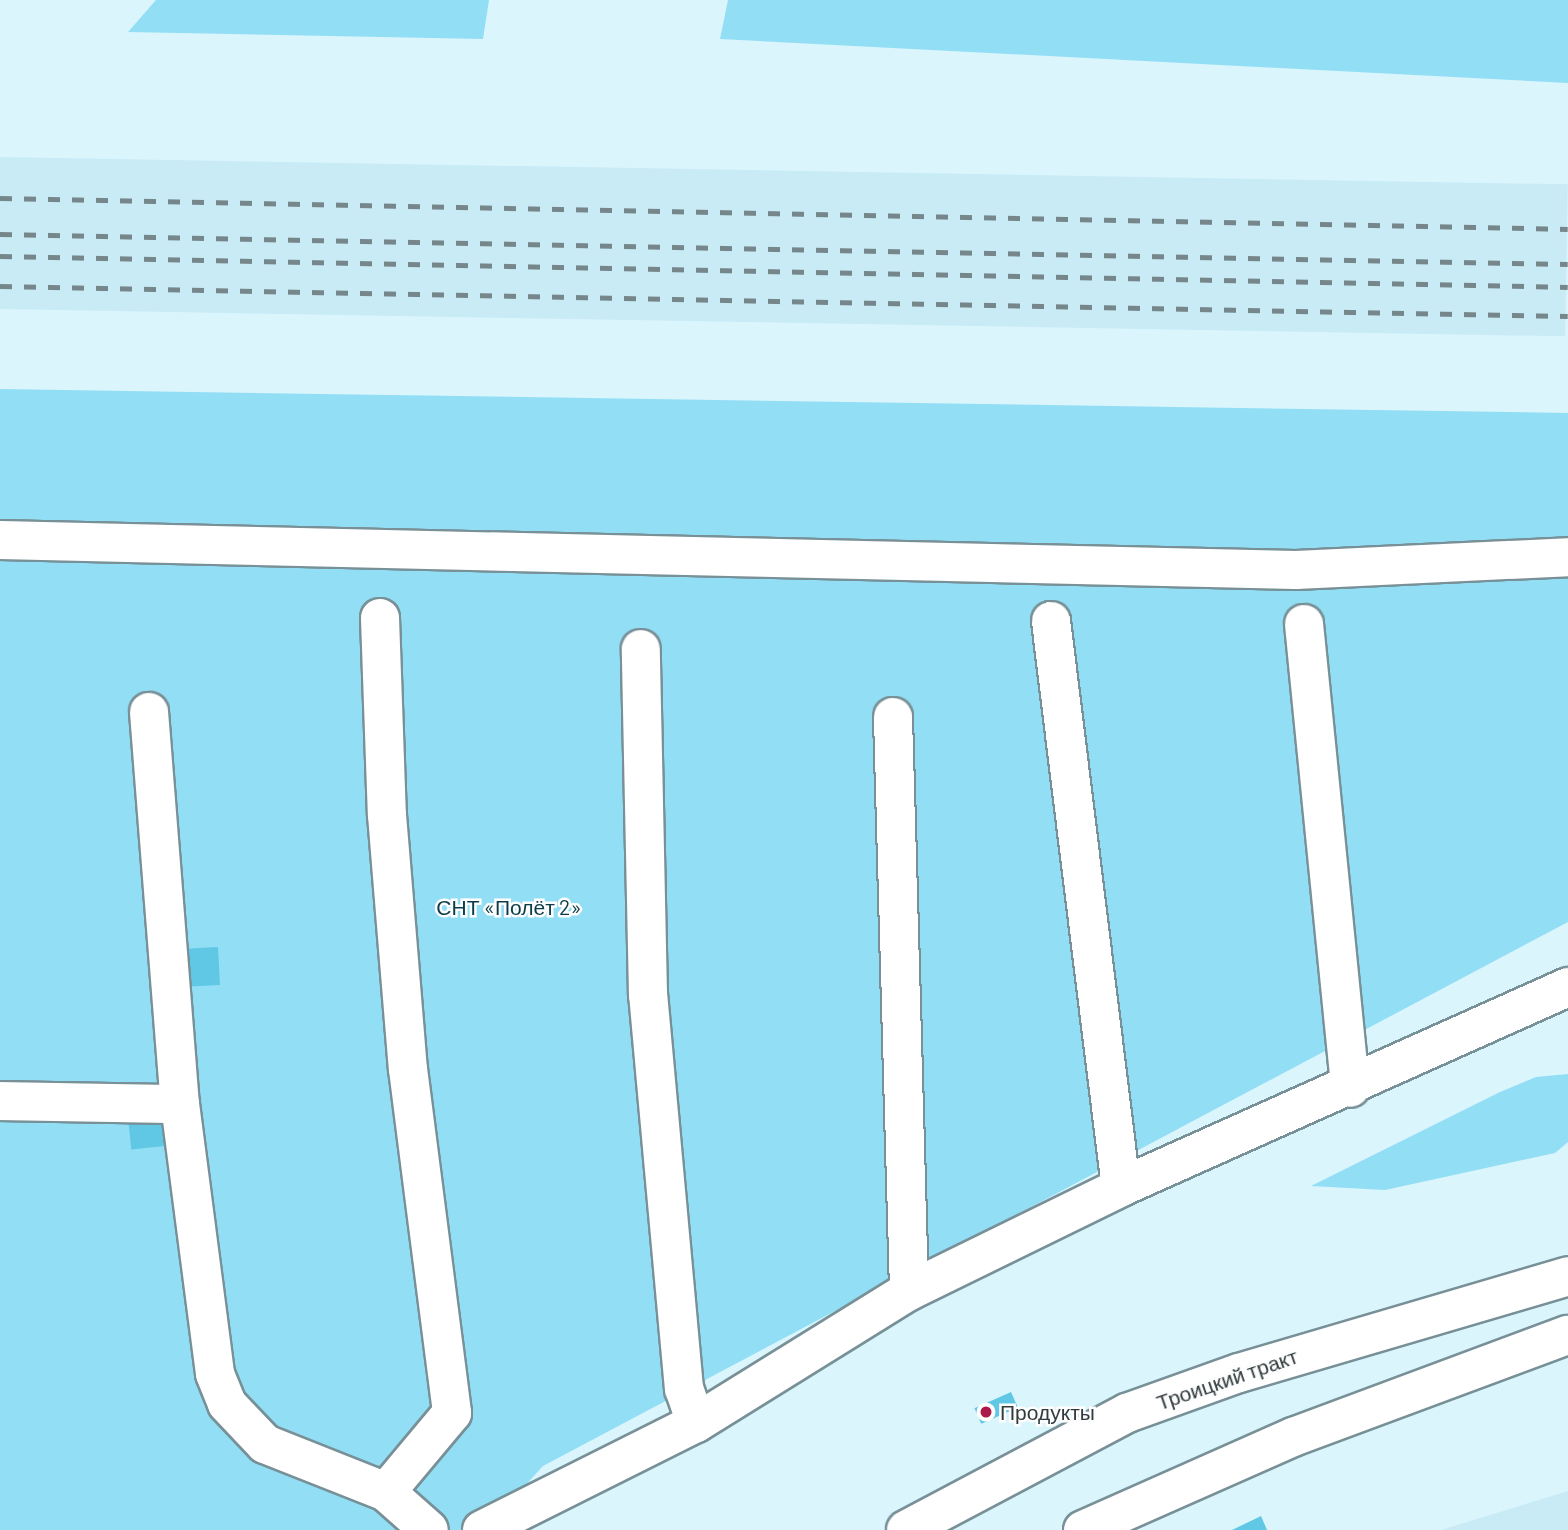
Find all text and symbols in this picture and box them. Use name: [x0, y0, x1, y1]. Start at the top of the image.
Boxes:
park label: СНТ «Полёт 2»: [436, 894, 582, 920]
street label: Троицкий тракт: [1153, 1343, 1301, 1415]
place label: Продукты: [1000, 1399, 1095, 1425]
marker: Продукты: [978, 1404, 994, 1420]

